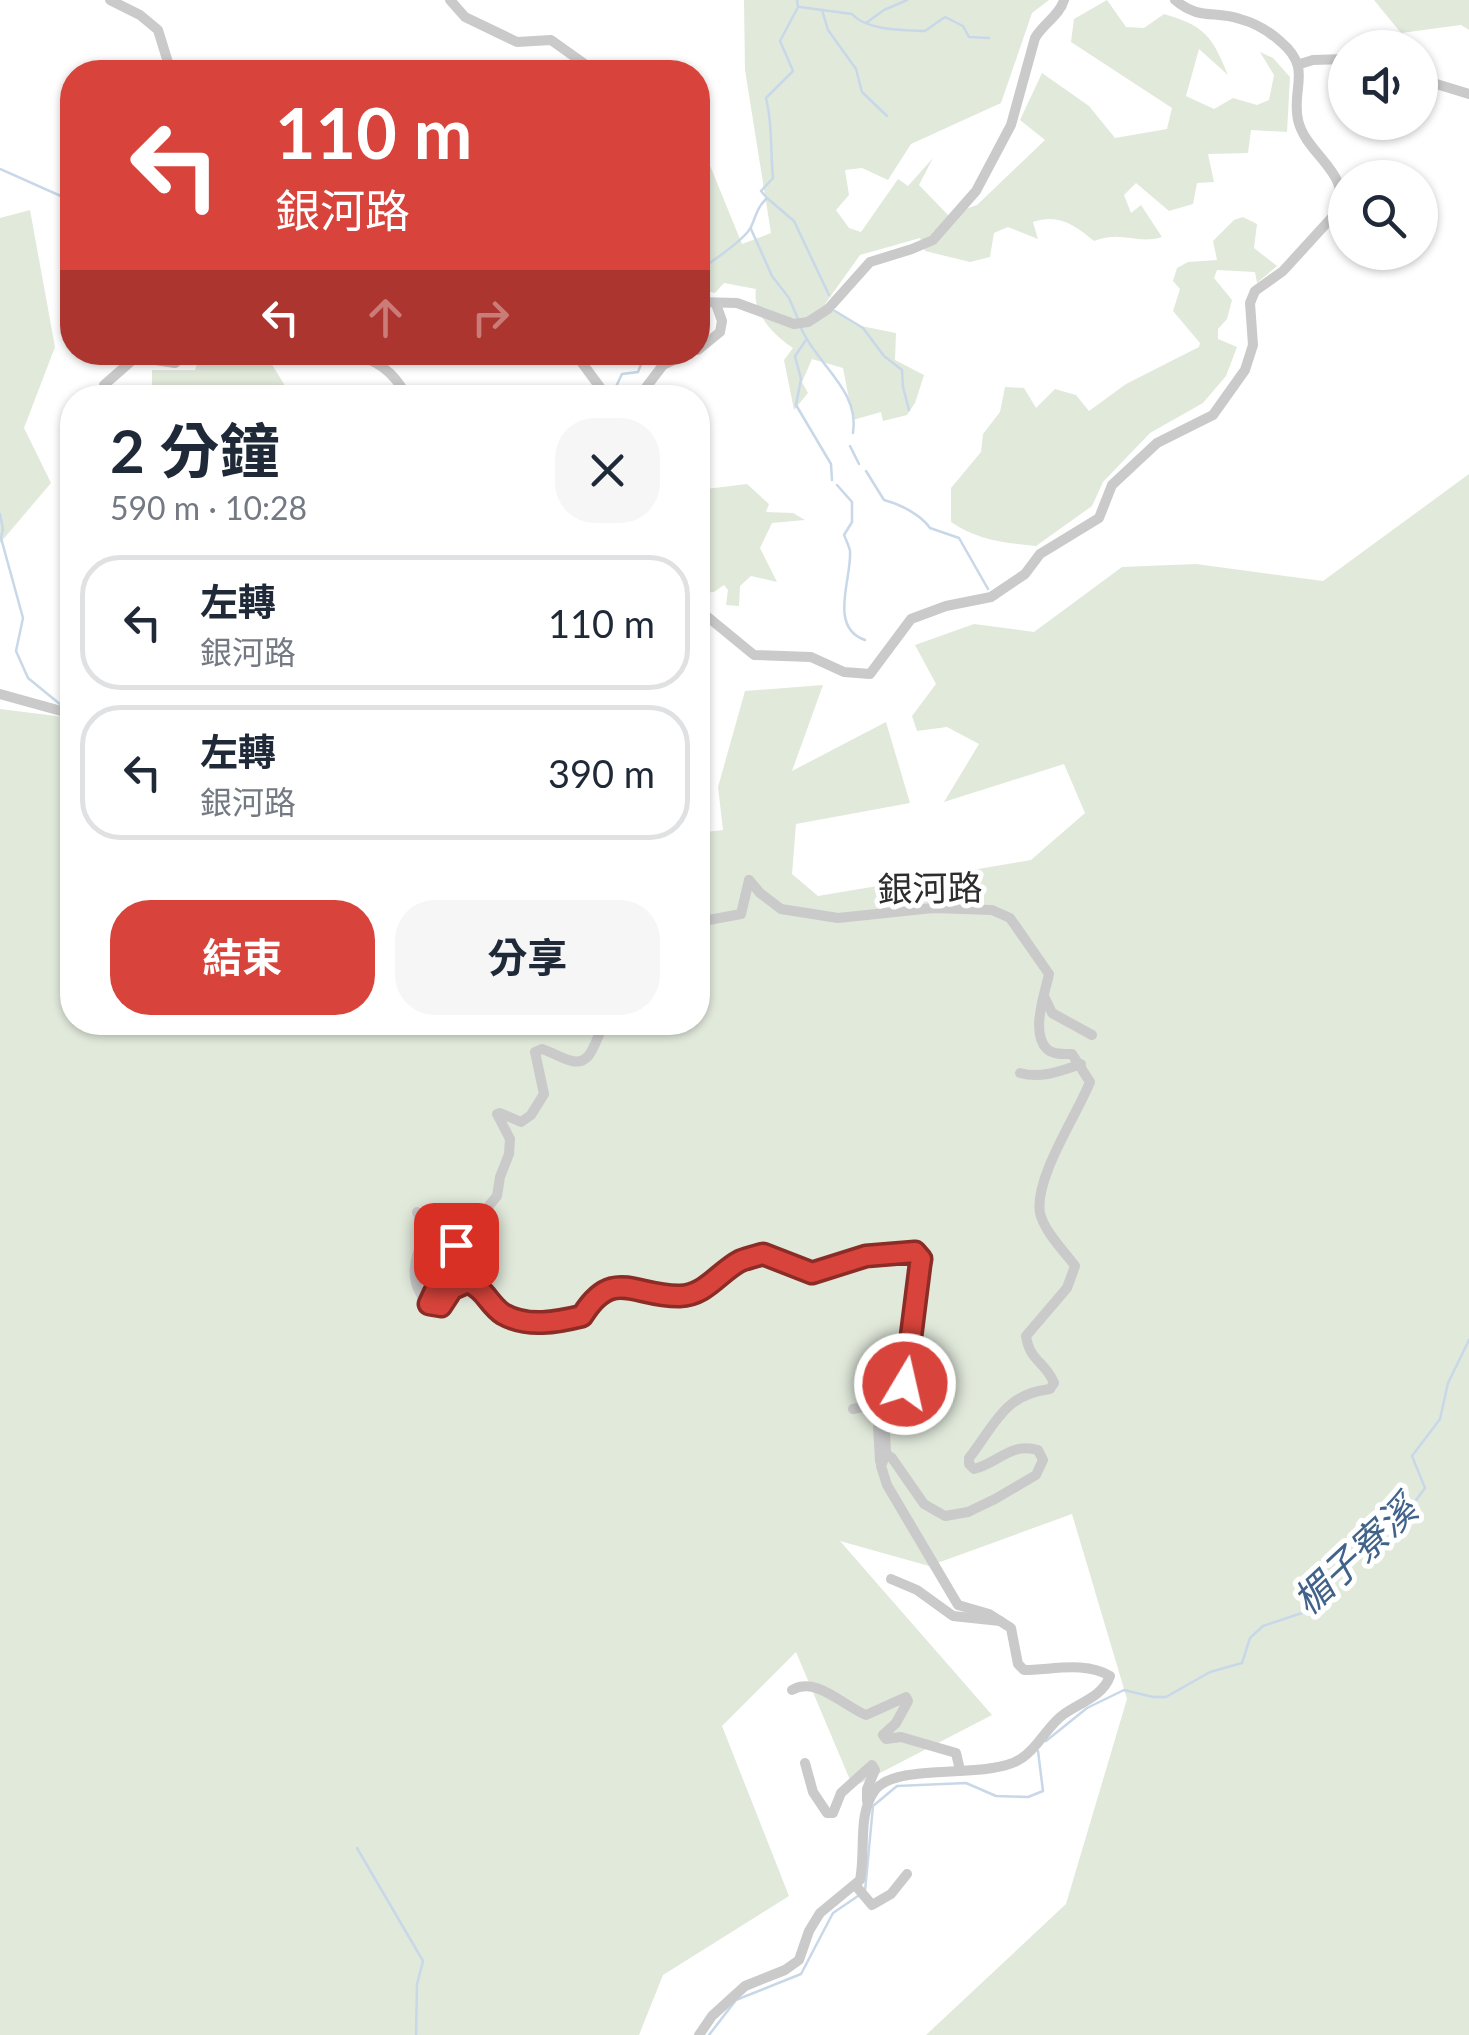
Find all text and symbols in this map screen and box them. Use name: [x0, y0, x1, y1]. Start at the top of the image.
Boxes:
map controls: [1328, 30, 1438, 270]
button: sound: [1328, 30, 1438, 140]
text: 110 m: [275, 90, 472, 174]
icon: left: [110, 100, 240, 230]
button: search: [1328, 160, 1438, 270]
text: 銀河路: [275, 183, 410, 237]
icon: left: [253, 290, 308, 345]
icon: ahead: [358, 290, 413, 345]
icon: right: [463, 290, 518, 345]
text: 2 分鐘: [110, 414, 279, 486]
button: close: [555, 418, 660, 523]
text: 590 m · 10:28: [110, 488, 307, 527]
text: 左轉: [200, 578, 276, 624]
icon: left: [115, 595, 170, 650]
text: 110 m: [548, 600, 655, 646]
text: 銀河路: [200, 632, 296, 671]
text: 左轉: [200, 728, 276, 774]
icon: left: [115, 745, 170, 800]
text: 390 m: [548, 750, 655, 796]
text: 銀河路: [200, 782, 296, 821]
street label: 銀河路: [877, 865, 983, 909]
button: 結束: [110, 900, 375, 1015]
button: 分享: [395, 900, 660, 1015]
pin: [414, 1203, 499, 1288]
icon: arrive: [429, 1218, 484, 1273]
position arrow: [853, 1332, 957, 1436]
water label: 楣子寮溪: [1283, 1482, 1429, 1623]

